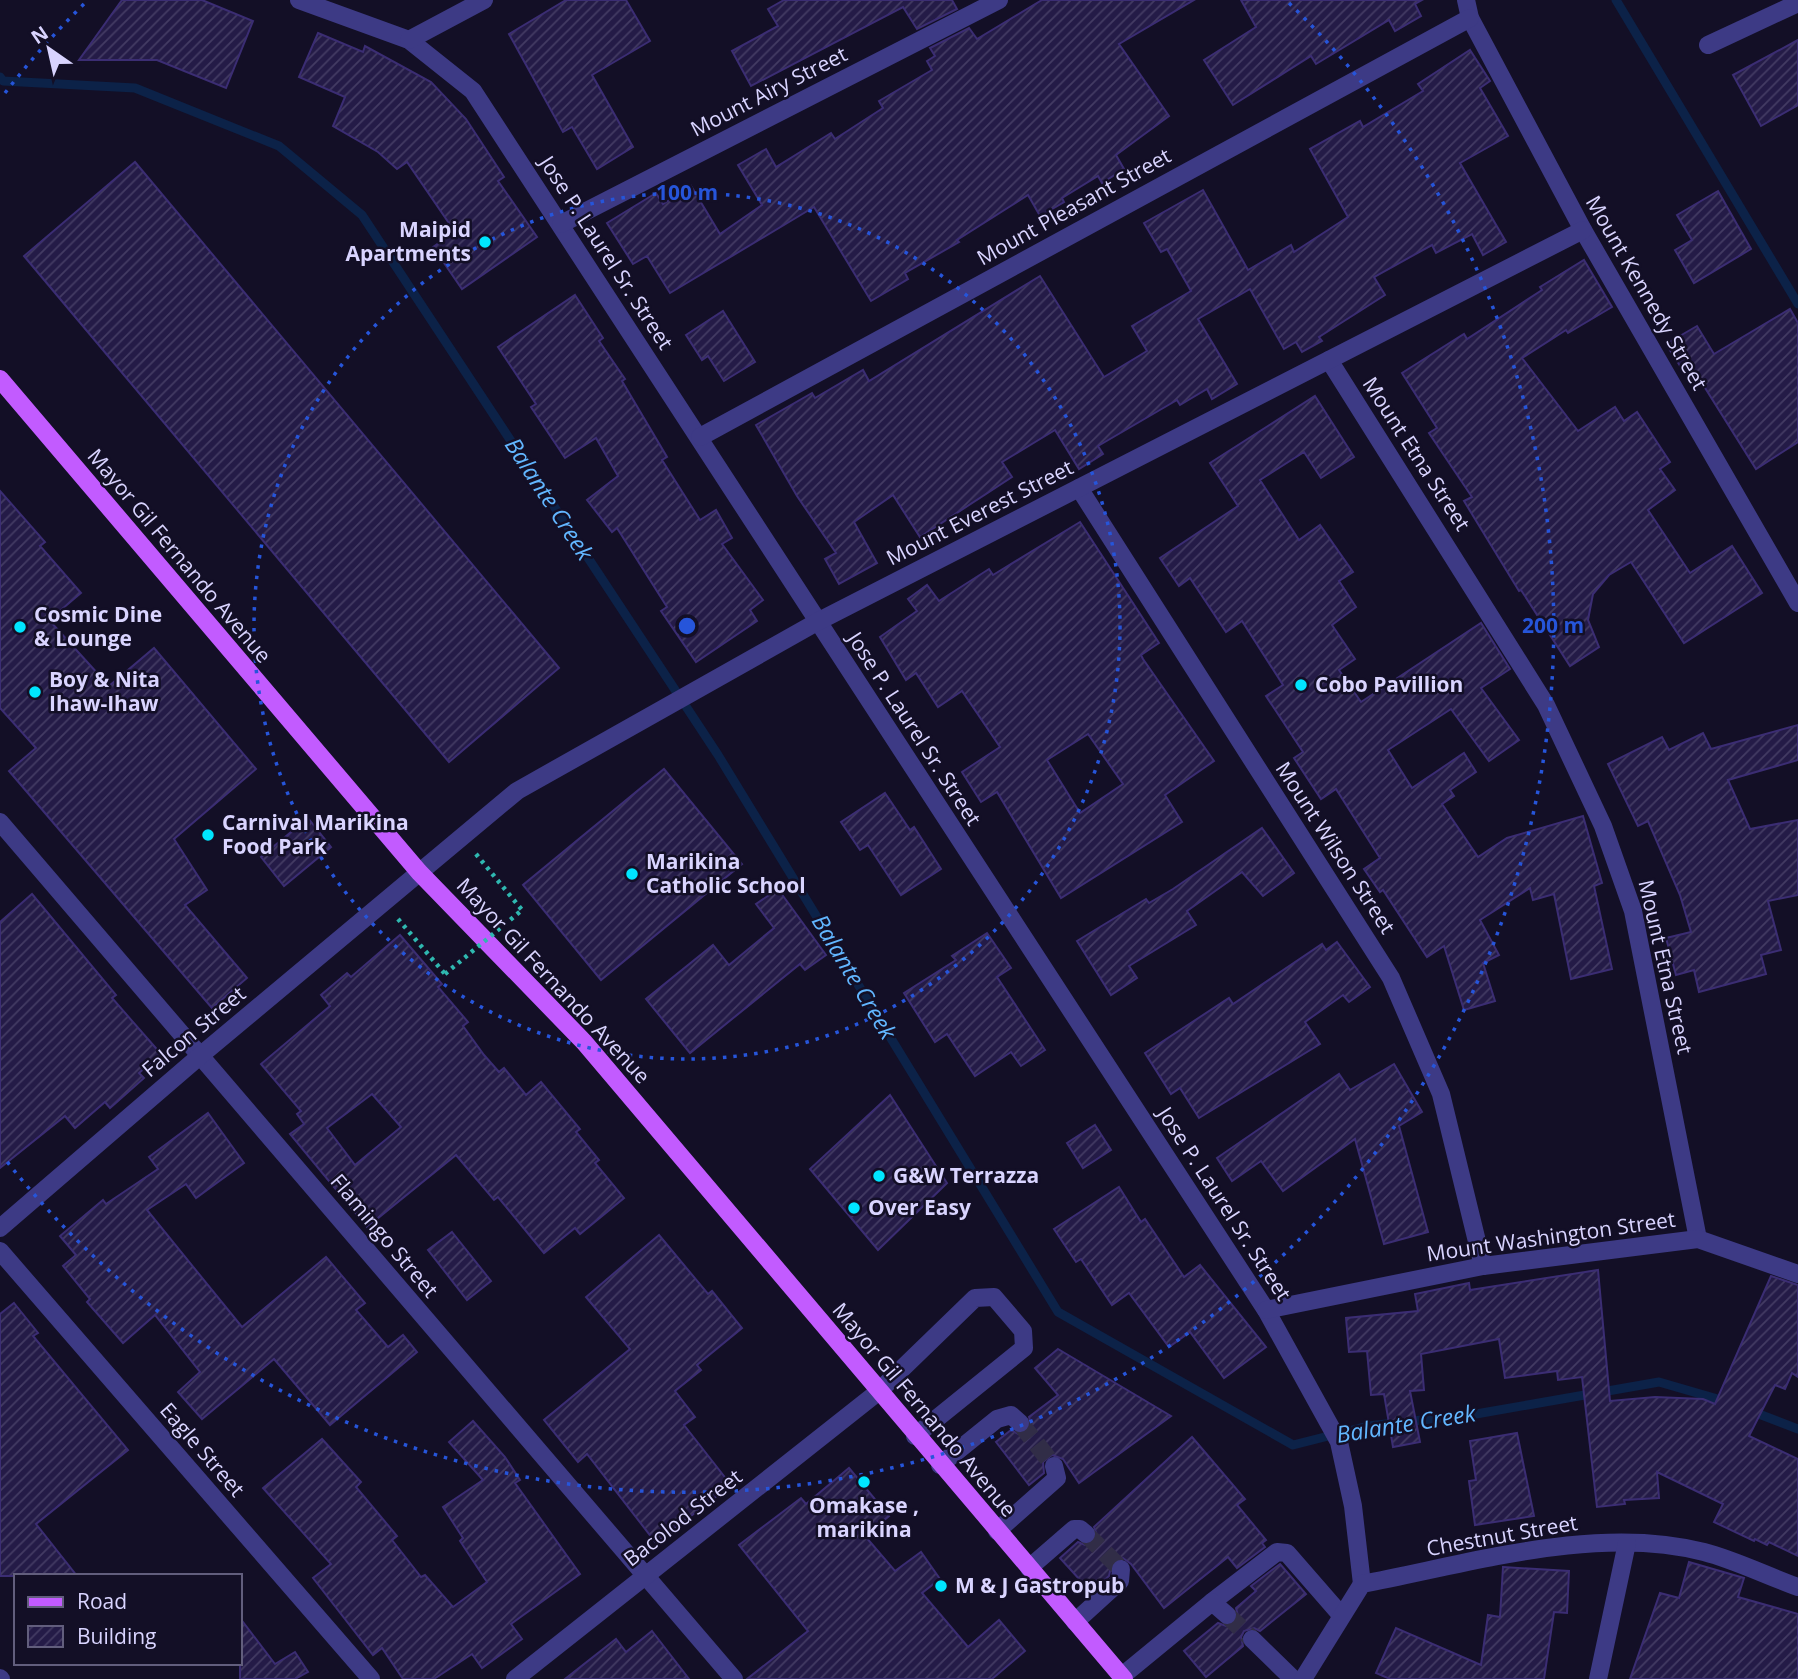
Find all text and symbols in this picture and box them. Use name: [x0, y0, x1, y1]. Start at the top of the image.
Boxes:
north arrow: [14, 14, 84, 84]
text: N: [26, 20, 53, 50]
street label: Mount Airy Street: [686, 40, 852, 143]
street label: Mount Pleasant Street: [971, 141, 1176, 271]
street label: Jose P. Laurel Sr. Street: [533, 149, 680, 355]
text: 100 m: [656, 178, 718, 206]
street label: Mount Kennedy Street: [1580, 190, 1714, 395]
place label: Maipid Apartments: [346, 215, 471, 267]
marker: Maipid Apartments: [477, 234, 493, 250]
street label: Mount Etna Street: [1357, 371, 1477, 536]
water label: Balante Creek: [498, 431, 602, 567]
street label: Mayor Gil Fernando Avenue: [82, 442, 278, 668]
street label: Mount Everest Street: [881, 453, 1078, 571]
place label: Cosmic Dine & Lounge: [34, 600, 162, 652]
text: 200 m: [1522, 611, 1584, 639]
centre of rings: [675, 614, 699, 638]
marker: Cosmic Dine & Lounge: [12, 619, 28, 635]
street label: Jose P. Laurel Sr. Street: [841, 625, 988, 831]
place label: Boy & Nita Ihaw-Ihaw: [49, 665, 160, 717]
place label: Cobo Pavillion: [1315, 670, 1463, 698]
marker: Cobo Pavillion: [1293, 677, 1309, 693]
marker: Boy & Nita Ihaw-Ihaw: [27, 684, 43, 700]
street label: Mount Wilson Street: [1270, 756, 1402, 939]
place label: Carnival Marikina Food Park: [222, 808, 409, 860]
marker: Carnival Marikina Food Park: [200, 827, 216, 843]
place label: Marikina Catholic School: [646, 847, 806, 899]
marker: Marikina Catholic School: [624, 866, 640, 882]
street label: Mayor Gil Fernando Avenue: [451, 871, 657, 1089]
street label: Mount Etna Street: [1632, 877, 1700, 1057]
water label: Balante Creek: [805, 908, 905, 1046]
street label: Falcon Street: [136, 980, 251, 1083]
street label: Jose P. Laurel Sr. Street: [1151, 1100, 1298, 1306]
place label: G&W Terrazza: [893, 1161, 1039, 1189]
street label: Flamingo Street: [325, 1168, 445, 1303]
marker: G&W Terrazza: [871, 1168, 887, 1184]
place label: Over Easy: [868, 1193, 971, 1221]
marker: Over Easy: [846, 1200, 862, 1216]
street label: Mount Washington Street: [1425, 1205, 1677, 1267]
street label: Mayor Gil Fernando Avenue: [827, 1296, 1023, 1522]
street label: Eagle Street: [154, 1396, 251, 1502]
water label: Balante Creek: [1334, 1396, 1479, 1450]
street label: Bacolod Street: [617, 1462, 747, 1572]
marker: Omakase , marikina: [856, 1474, 872, 1490]
place label: Omakase , marikina: [809, 1491, 919, 1543]
street label: Chestnut Street: [1424, 1508, 1579, 1562]
place label: M & J Gastropub: [955, 1571, 1124, 1599]
legend: [14, 1574, 242, 1665]
marker: M & J Gastropub: [933, 1578, 949, 1594]
text: Road: [77, 1587, 127, 1615]
text: Building: [77, 1622, 156, 1650]

